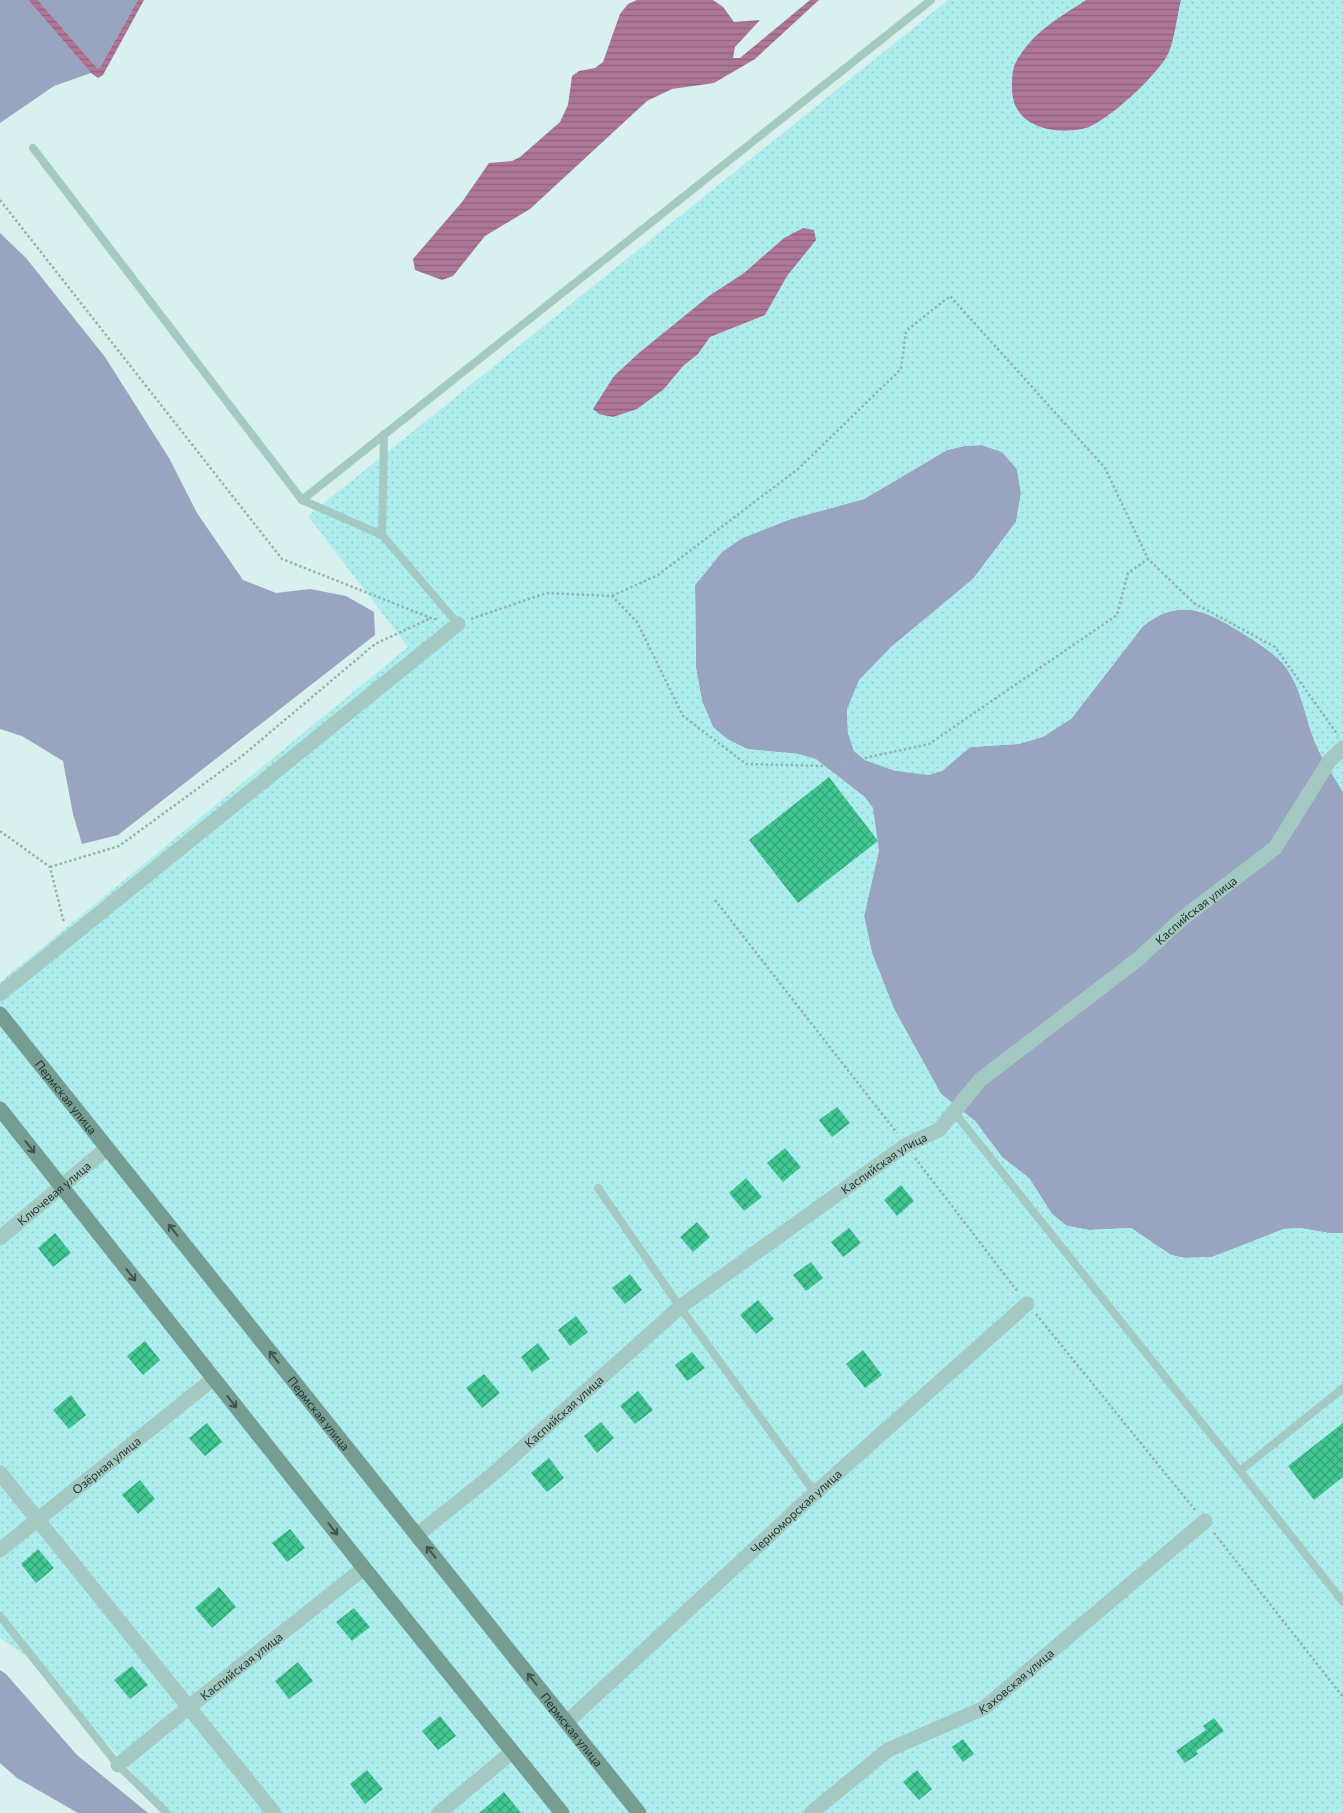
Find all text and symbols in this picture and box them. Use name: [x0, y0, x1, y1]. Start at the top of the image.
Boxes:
street label: Каспийская улица: [1152, 873, 1239, 947]
street label: Пермская улица: [32, 1057, 100, 1137]
street label: Каспийская улица: [838, 1129, 929, 1197]
one-way arrow: [25, 1140, 35, 1154]
street label: Ключевая улица: [14, 1158, 93, 1228]
one-way arrow: [168, 1223, 178, 1237]
one-way arrow: [125, 1268, 136, 1281]
one-way arrow: [269, 1351, 280, 1364]
street label: Каспийская улица: [521, 1372, 606, 1450]
street label: Пермская улица: [285, 1373, 353, 1453]
one-way arrow: [226, 1395, 237, 1408]
street label: Озёрная улица: [69, 1433, 143, 1496]
street label: Черноморская улица: [747, 1466, 844, 1556]
one-way arrow: [327, 1523, 338, 1536]
one-way arrow: [425, 1546, 436, 1559]
street label: Каспийская улица: [197, 1629, 285, 1703]
street label: Каховская улица: [976, 1645, 1056, 1717]
one-way arrow: [527, 1673, 538, 1686]
street label: Пермская улица: [538, 1689, 606, 1769]

